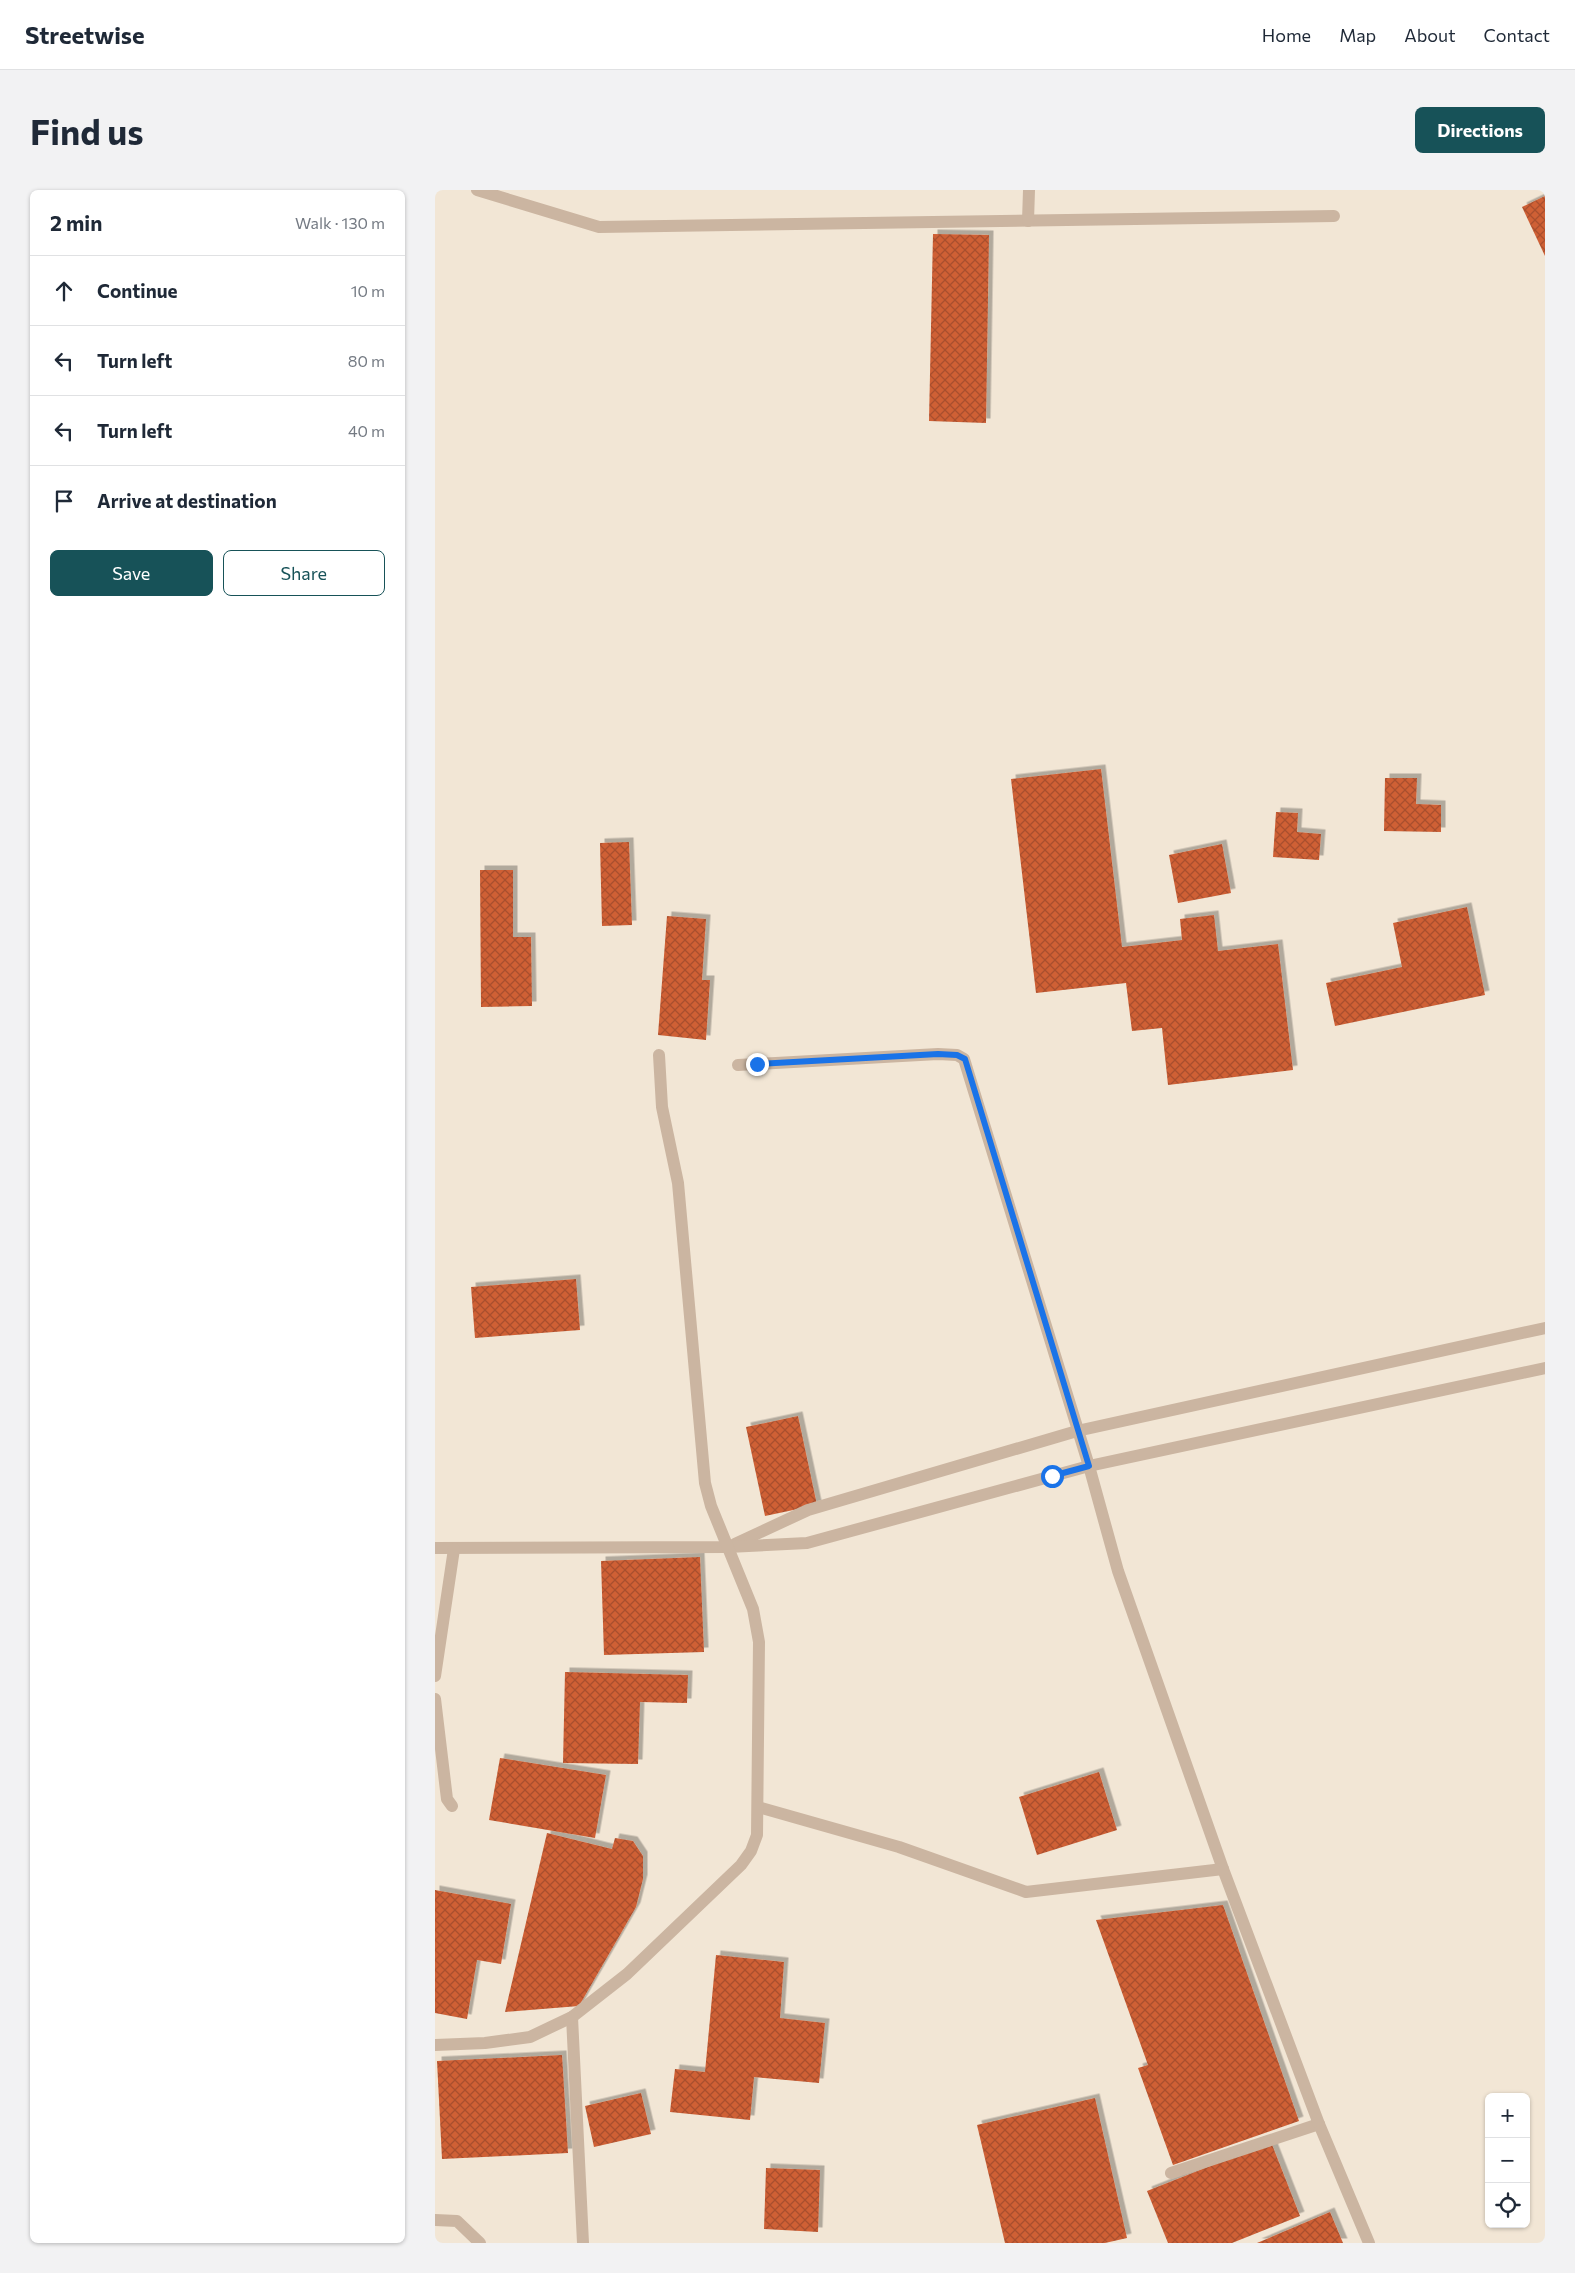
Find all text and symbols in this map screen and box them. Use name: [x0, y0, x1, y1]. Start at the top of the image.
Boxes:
text: Streetwise: [25, 20, 145, 49]
text: Home: [1262, 24, 1311, 46]
text: Map: [1339, 24, 1376, 46]
text: About: [1404, 24, 1456, 46]
text: Contact: [1484, 24, 1550, 46]
button: Directions: [1415, 107, 1545, 153]
text: Find us: [30, 109, 144, 152]
text: 2 min: [50, 210, 102, 235]
text: Walk · 130 m: [295, 213, 385, 232]
icon: ahead: [50, 277, 78, 305]
text: Continue: [97, 279, 177, 302]
text: 10 m: [351, 281, 385, 300]
icon: left: [50, 347, 78, 375]
text: Turn left: [97, 349, 172, 372]
text: 80 m: [348, 351, 385, 370]
icon: left: [50, 417, 78, 445]
text: Turn left: [97, 419, 172, 442]
text: 40 m: [348, 421, 385, 440]
icon: arrive: [50, 487, 78, 515]
text: Arrive at destination: [97, 489, 277, 512]
button: Save: [50, 550, 213, 596]
button: Share: [223, 550, 385, 596]
route end: [746, 1053, 769, 1076]
route start: [1041, 1465, 1064, 1488]
map controls: [1485, 2093, 1530, 2228]
button: +: [1485, 2093, 1530, 2138]
button: −: [1485, 2138, 1530, 2183]
button: locate: [1485, 2183, 1530, 2228]

